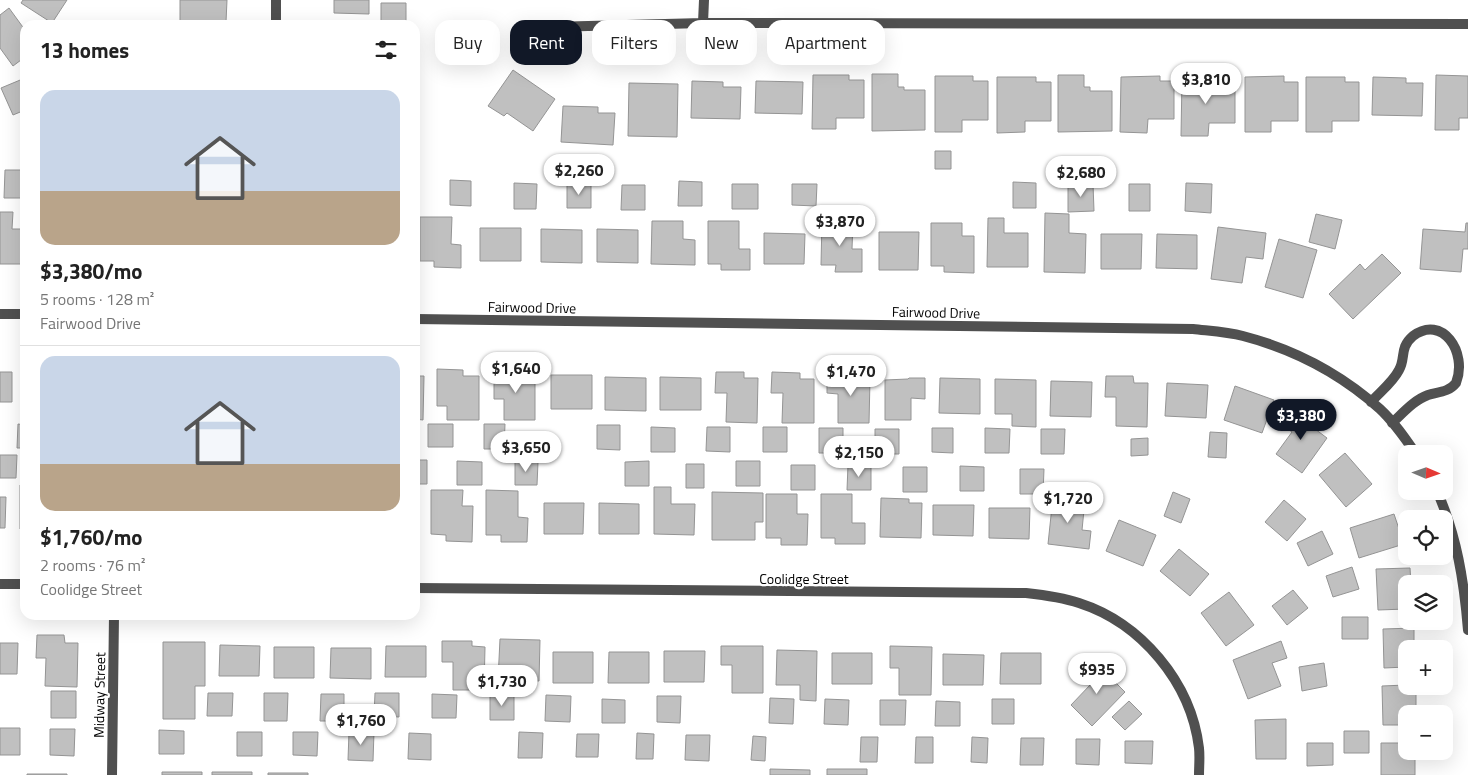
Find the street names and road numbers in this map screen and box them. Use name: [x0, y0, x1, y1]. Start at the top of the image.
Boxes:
street label: Fairwood Drive: [488, 296, 576, 318]
street label: Fairwood Drive: [892, 301, 980, 323]
street label: Coolidge Street: [759, 568, 849, 589]
street label: Midway Street: [88, 652, 110, 738]

